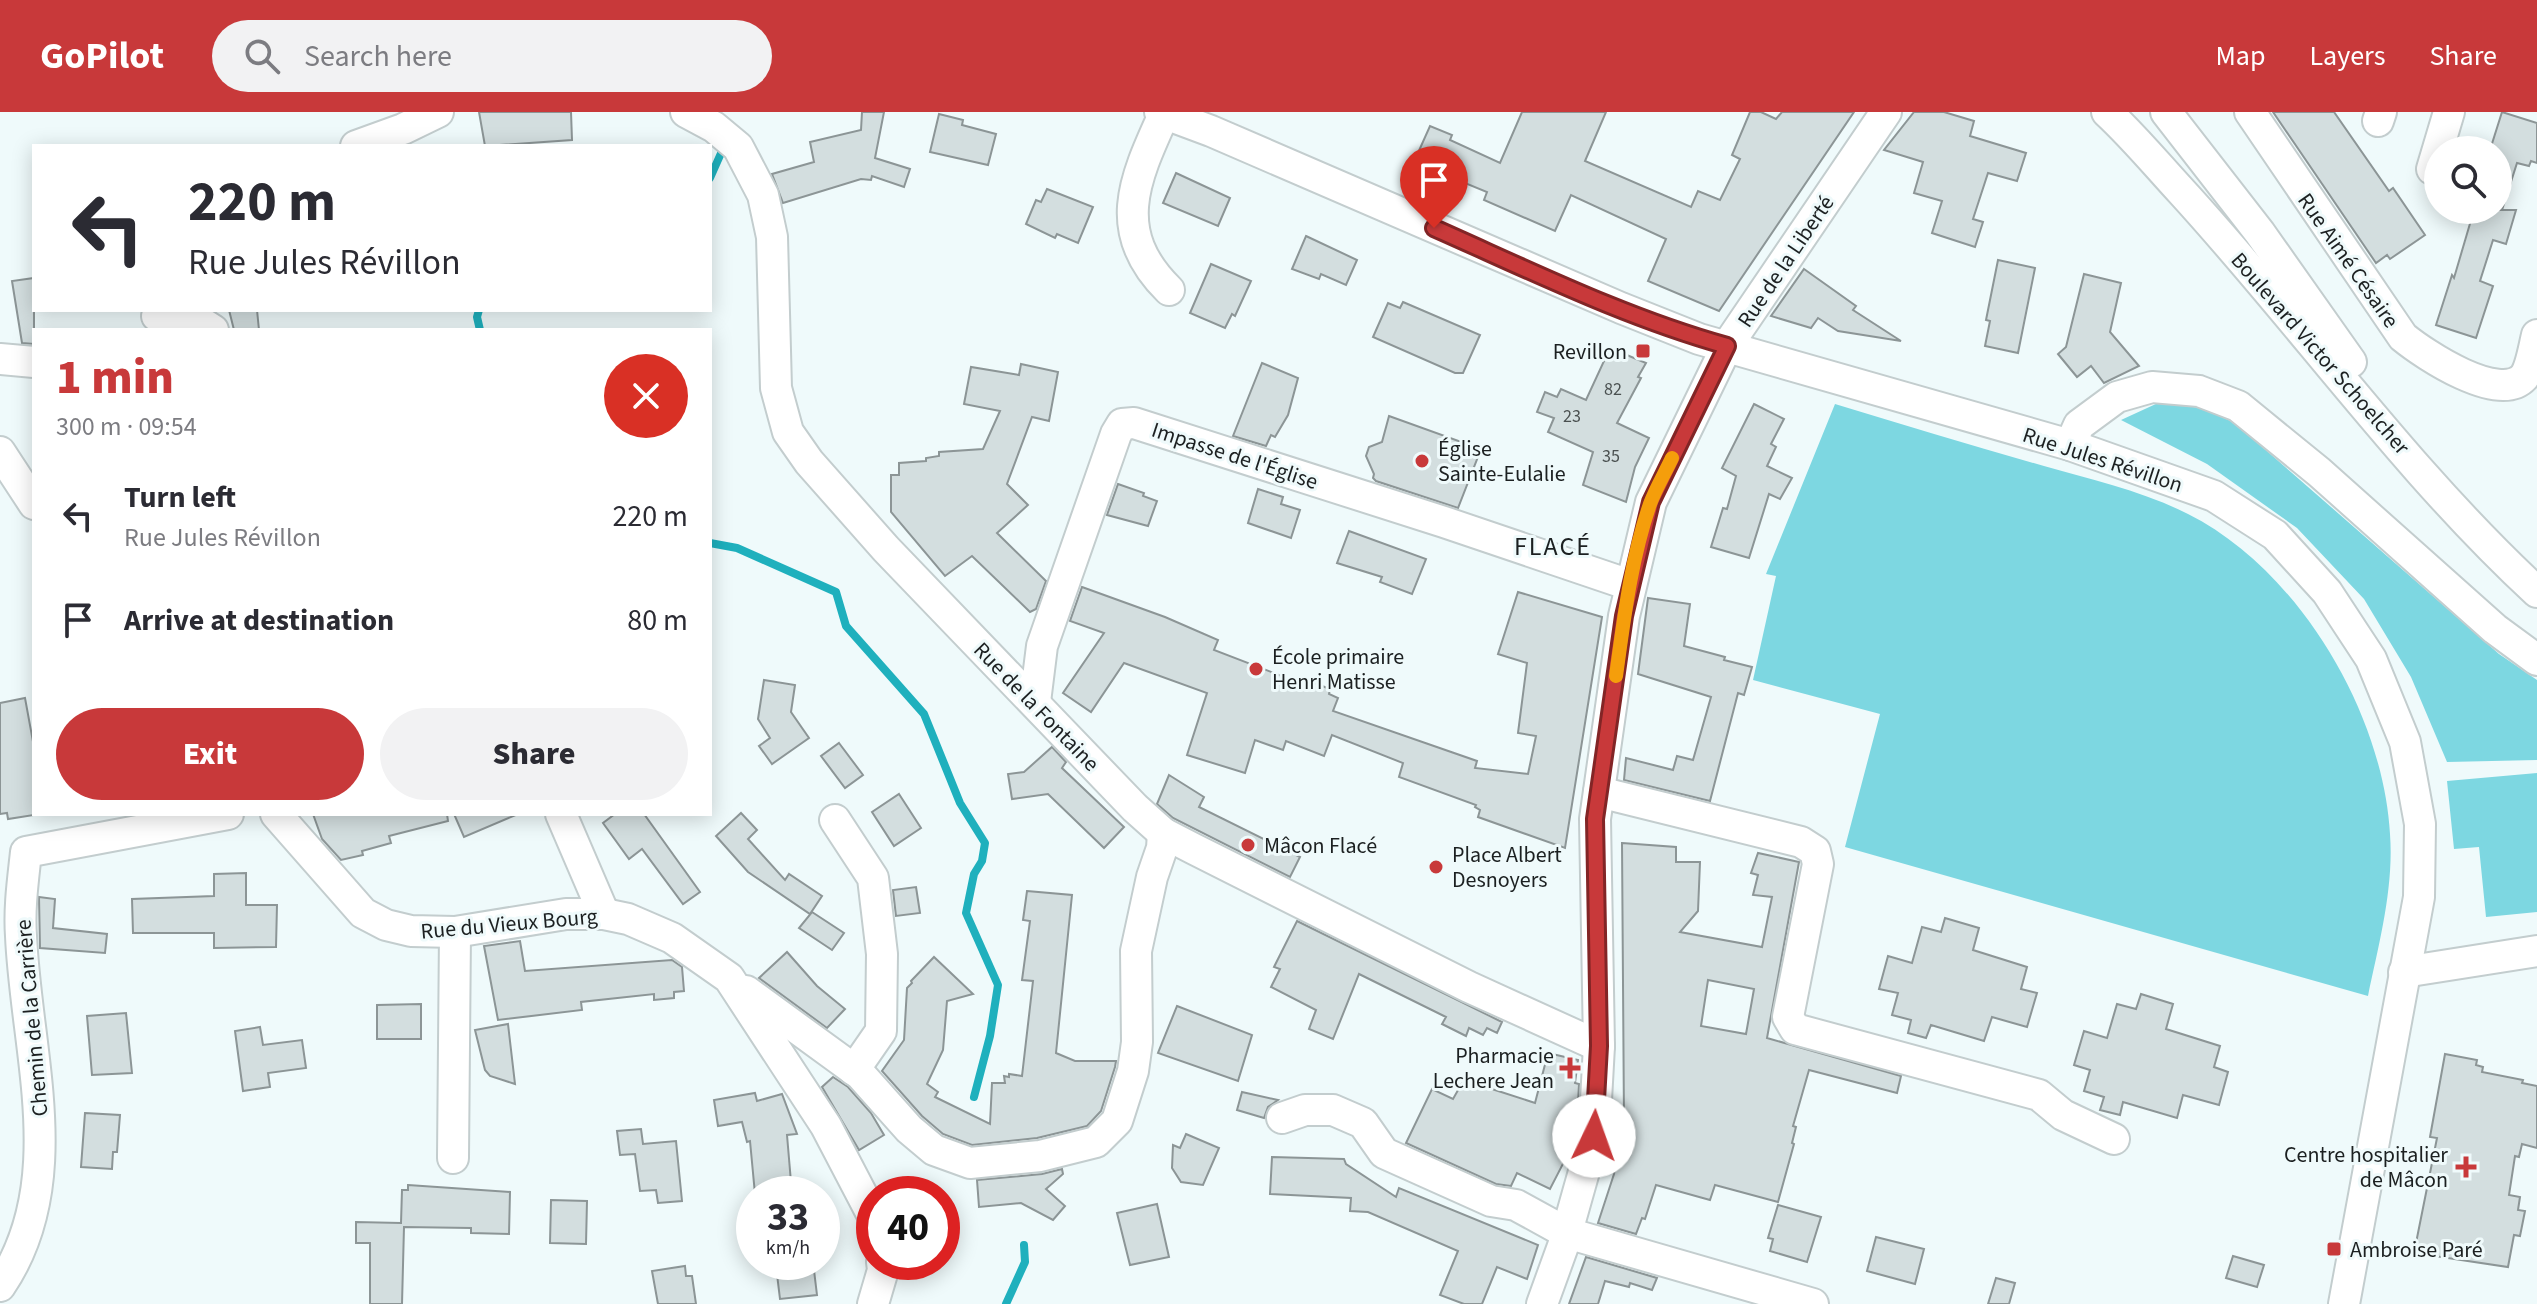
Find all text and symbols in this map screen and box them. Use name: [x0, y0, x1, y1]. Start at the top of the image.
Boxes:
search box: [212, 20, 772, 92]
text: GoPilot: [40, 29, 164, 83]
icon: search: [240, 34, 284, 78]
text: Search here: [304, 35, 452, 78]
text: Map: [2215, 36, 2265, 76]
text: Layers: [2309, 36, 2385, 76]
text: Share: [2429, 36, 2497, 76]
map controls: [2424, 136, 2512, 224]
button: search: [2424, 136, 2512, 224]
pin: [1400, 146, 1468, 228]
icon: arrive: [1412, 158, 1456, 202]
text: 220 m: [188, 163, 336, 242]
icon: left: [56, 176, 160, 280]
street label: Rue Aimé Césaire: [2290, 187, 2407, 335]
street label: Rue de la Liberté: [1730, 189, 1842, 334]
text: Rue Jules Révillon: [188, 237, 461, 288]
street label: Boulevard Victor Schoelcher: [2223, 245, 2417, 462]
place label: Revillon: [1553, 336, 1627, 368]
marker: Revillon: [1634, 342, 1652, 360]
text: 1 min: [56, 344, 174, 412]
button: close: [604, 354, 688, 438]
house number: 82: [1604, 377, 1622, 402]
house number: 23: [1563, 404, 1581, 429]
text: 300 m · 09:54: [56, 408, 197, 445]
street label: Impasse de l'Église: [1147, 414, 1322, 498]
street label: Rue Jules Révillon: [2019, 419, 2187, 501]
place label: Église Sainte-Eulalie: [1438, 433, 1566, 490]
house number: 35: [1602, 444, 1620, 469]
marker: Église Sainte-Eulalie: [1413, 452, 1431, 470]
text: Turn left: [124, 476, 236, 519]
icon: left: [56, 494, 100, 538]
text: 220 m: [612, 495, 688, 538]
text: Rue Jules Révillon: [124, 519, 321, 556]
district label: FLACÉ: [1514, 528, 1592, 565]
icon: arrive: [56, 598, 100, 642]
text: Arrive at destination: [124, 599, 394, 642]
text: 80 m: [627, 599, 688, 642]
street label: Rue de la Fontaine: [966, 635, 1107, 779]
place label: École primaire Henri Matisse: [1272, 641, 1404, 698]
marker: École primaire Henri Matisse: [1247, 660, 1265, 678]
button: Exit: [56, 708, 364, 800]
button: Share: [380, 708, 688, 800]
place label: Mâcon Flacé: [1264, 830, 1377, 862]
marker: Mâcon Flacé: [1239, 836, 1257, 854]
place label: Place Albert Desnoyers: [1452, 839, 1562, 896]
marker: Place Albert Desnoyers: [1427, 858, 1445, 876]
street label: Rue du Vieux Bourg: [419, 900, 599, 948]
street label: Chemin de la Carrière: [7, 918, 57, 1118]
place label: Pharmacie Lechere Jean: [1433, 1040, 1554, 1097]
marker: Pharmacie Lechere Jean: [1561, 1059, 1579, 1077]
position arrow: [1552, 1094, 1636, 1178]
place label: Centre hospitalier de Mâcon: [2284, 1139, 2448, 1196]
marker: Centre hospitalier de Mâcon: [2455, 1156, 2477, 1178]
speed limit sign: 40: [856, 1176, 960, 1280]
text: 33: [767, 1189, 809, 1246]
text: km/h: [766, 1234, 810, 1262]
place label: Ambroise Paré: [2350, 1234, 2483, 1266]
marker: Ambroise Paré: [2325, 1240, 2343, 1258]

